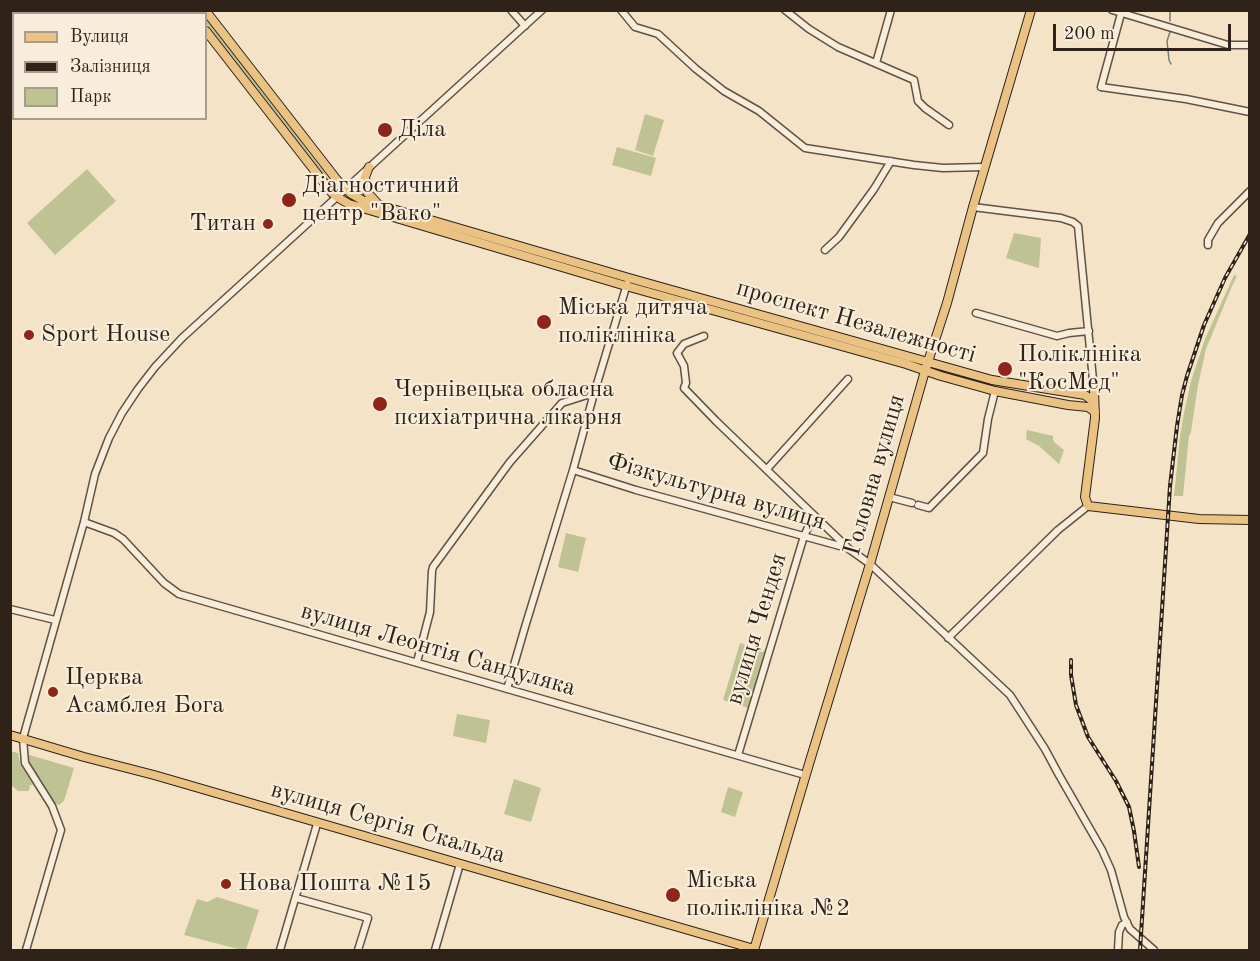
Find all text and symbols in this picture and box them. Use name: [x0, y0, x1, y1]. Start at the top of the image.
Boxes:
legend: [12, 12, 207, 120]
scale bar: [1056, 12, 1234, 50]
text: 200 m: [1064, 25, 1115, 43]
text: Вулиця: [70, 28, 129, 46]
text: Залізниця: [70, 58, 151, 76]
text: Парк: [70, 88, 111, 106]
place label: Діла: [398, 116, 446, 144]
marker: Діла: [376, 121, 394, 139]
place label: Діагностичний центр "Вако": [302, 172, 459, 228]
marker: Діагностичний центр "Вако": [280, 191, 298, 209]
place label: Титан: [190, 210, 256, 238]
marker: Титан: [261, 217, 275, 231]
street label: проспект Незалежності: [733, 274, 979, 370]
place label: Міська дитяча поліклініка: [558, 294, 708, 350]
marker: Міська дитяча поліклініка: [535, 313, 553, 331]
place label: Sport House: [41, 321, 170, 349]
marker: Sport House: [22, 328, 36, 342]
place label: Поліклініка "КосМед": [1018, 341, 1142, 397]
marker: Поліклініка "КосМед": [996, 360, 1014, 378]
place label: Чернівецька обласна психіатрична лікарня: [394, 376, 622, 432]
street label: Головна вулиця: [838, 391, 912, 559]
marker: Чернівецька обласна психіатрична лікарня: [371, 395, 389, 413]
street label: Фізкультурна вулиця: [604, 447, 828, 537]
street label: вулиця Чендея: [720, 550, 794, 708]
street label: вулиця Леонтія Сандуляка: [297, 597, 579, 703]
place label: Церква Асамблея Бога: [65, 664, 224, 720]
marker: Церква Асамблея Бога: [46, 685, 60, 699]
street label: вулиця Сергія Скальда: [267, 776, 509, 870]
place label: Міська поліклініка №2: [686, 867, 850, 923]
place label: Нова Пошта №15: [238, 870, 431, 898]
marker: Нова Пошта №15: [219, 877, 233, 891]
marker: Міська поліклініка №2: [664, 886, 682, 904]

